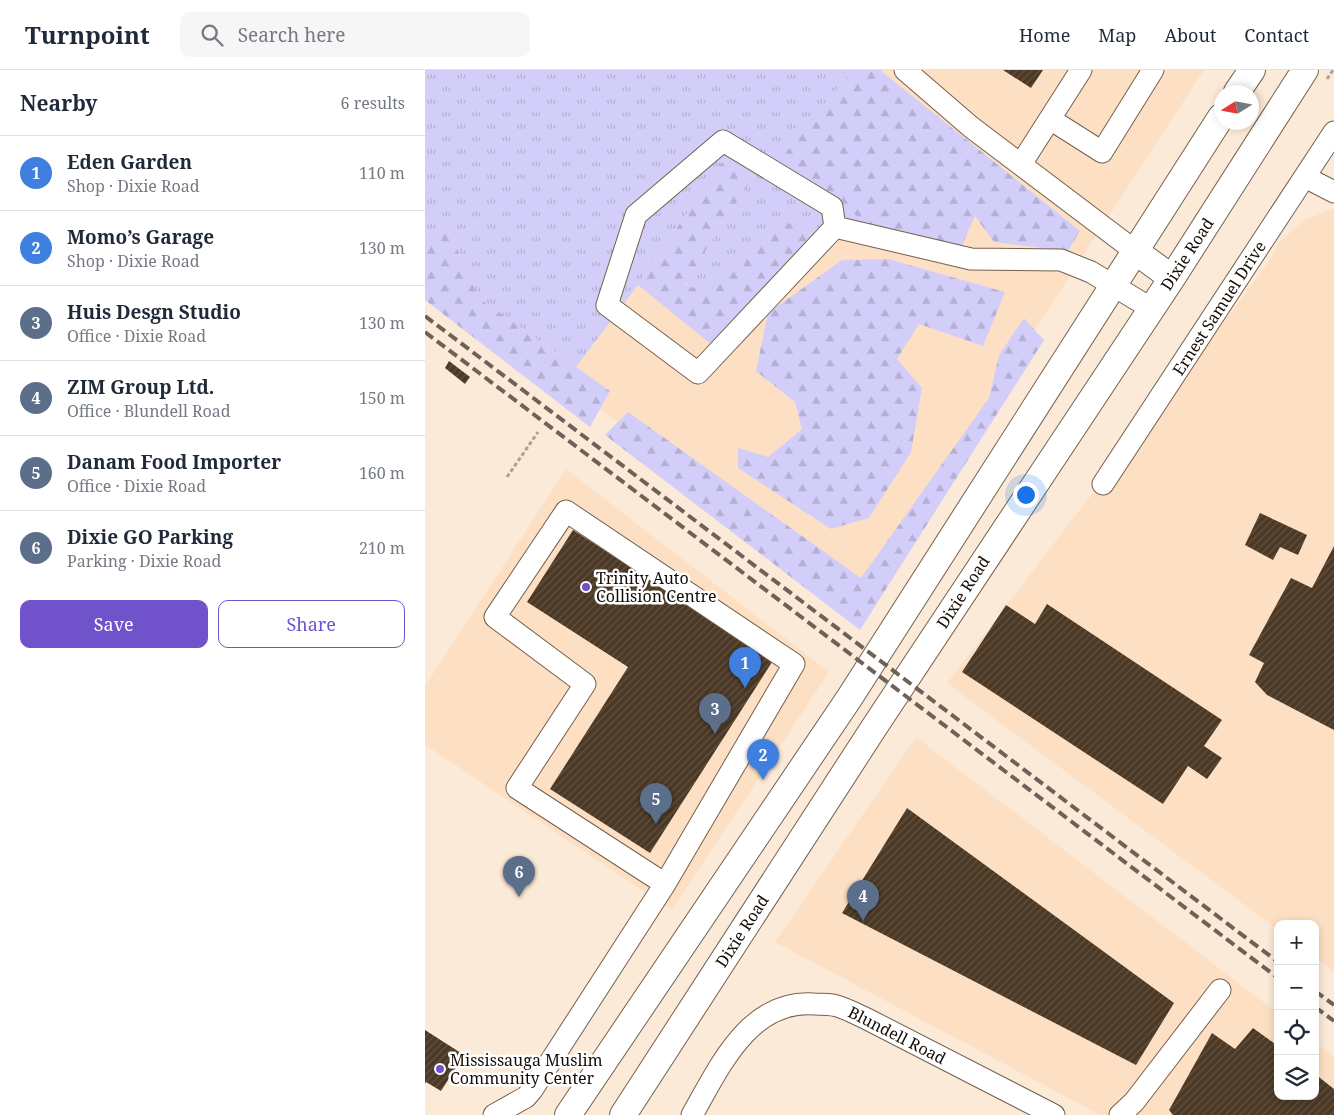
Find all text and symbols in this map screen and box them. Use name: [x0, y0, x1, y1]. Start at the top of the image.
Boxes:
search box: [180, 12, 530, 57]
text: Turnpoint: [25, 18, 150, 51]
icon: search: [198, 21, 226, 49]
text: Search here: [238, 22, 346, 48]
text: Home: [1019, 23, 1070, 47]
text: Map: [1098, 23, 1136, 47]
text: About: [1164, 23, 1216, 47]
text: Contact: [1244, 23, 1309, 47]
north arrow: [1214, 85, 1259, 130]
text: Nearby: [20, 89, 98, 117]
text: 6 results: [341, 92, 405, 114]
text: Eden Garden: [67, 149, 192, 175]
text: 1: [31, 162, 41, 184]
text: 110 m: [359, 162, 405, 184]
text: Shop · Dixie Road: [67, 175, 200, 197]
street label: Dixie Road: [1155, 213, 1219, 295]
text: Momo’s Garage: [67, 224, 214, 250]
text: 2: [31, 237, 41, 259]
text: 130 m: [359, 237, 405, 259]
street label: Ernest Samuel Drive: [1167, 237, 1271, 379]
text: Shop · Dixie Road: [67, 250, 200, 272]
text: Huis Desgn Studio: [67, 299, 241, 325]
text: 3: [31, 312, 41, 334]
text: 130 m: [359, 312, 405, 334]
text: Office · Dixie Road: [67, 325, 206, 347]
text: ZIM Group Ltd.: [67, 374, 214, 400]
text: 4: [31, 387, 41, 409]
text: 150 m: [359, 387, 405, 409]
text: Office · Blundell Road: [67, 400, 231, 422]
text: Danam Food Importer: [67, 449, 281, 475]
text: 5: [31, 462, 41, 484]
text: 160 m: [359, 462, 405, 484]
text: Office · Dixie Road: [67, 475, 206, 497]
your location: [1013, 482, 1039, 508]
text: Dixie GO Parking: [67, 524, 233, 550]
text: 6: [31, 537, 41, 559]
text: 210 m: [359, 537, 405, 559]
text: Parking · Dixie Road: [67, 550, 221, 572]
street label: Dixie Road: [931, 551, 995, 633]
place label: Trinity Auto Collision Centre: [596, 567, 717, 607]
marker: Trinity Auto Collision Centre: [580, 581, 592, 593]
button: Save: [20, 600, 208, 648]
button: Share: [218, 600, 405, 648]
pin: 1: [729, 647, 761, 688]
pin: 3: [699, 693, 731, 734]
pin: 2: [747, 739, 779, 780]
pin: 5: [640, 783, 672, 824]
pin: 6: [503, 856, 535, 897]
pin: 4: [847, 880, 879, 921]
street label: Dixie Road: [710, 890, 774, 972]
map controls: [1274, 920, 1319, 1100]
button: +: [1274, 920, 1319, 965]
button: −: [1274, 965, 1319, 1010]
street label: Blundell Road: [844, 1001, 950, 1069]
button: locate: [1274, 1010, 1319, 1055]
place label: Mississauga Muslim Community Center: [450, 1049, 603, 1089]
button: layers: [1274, 1055, 1319, 1100]
marker: Mississauga Muslim Community Center: [434, 1063, 446, 1075]

